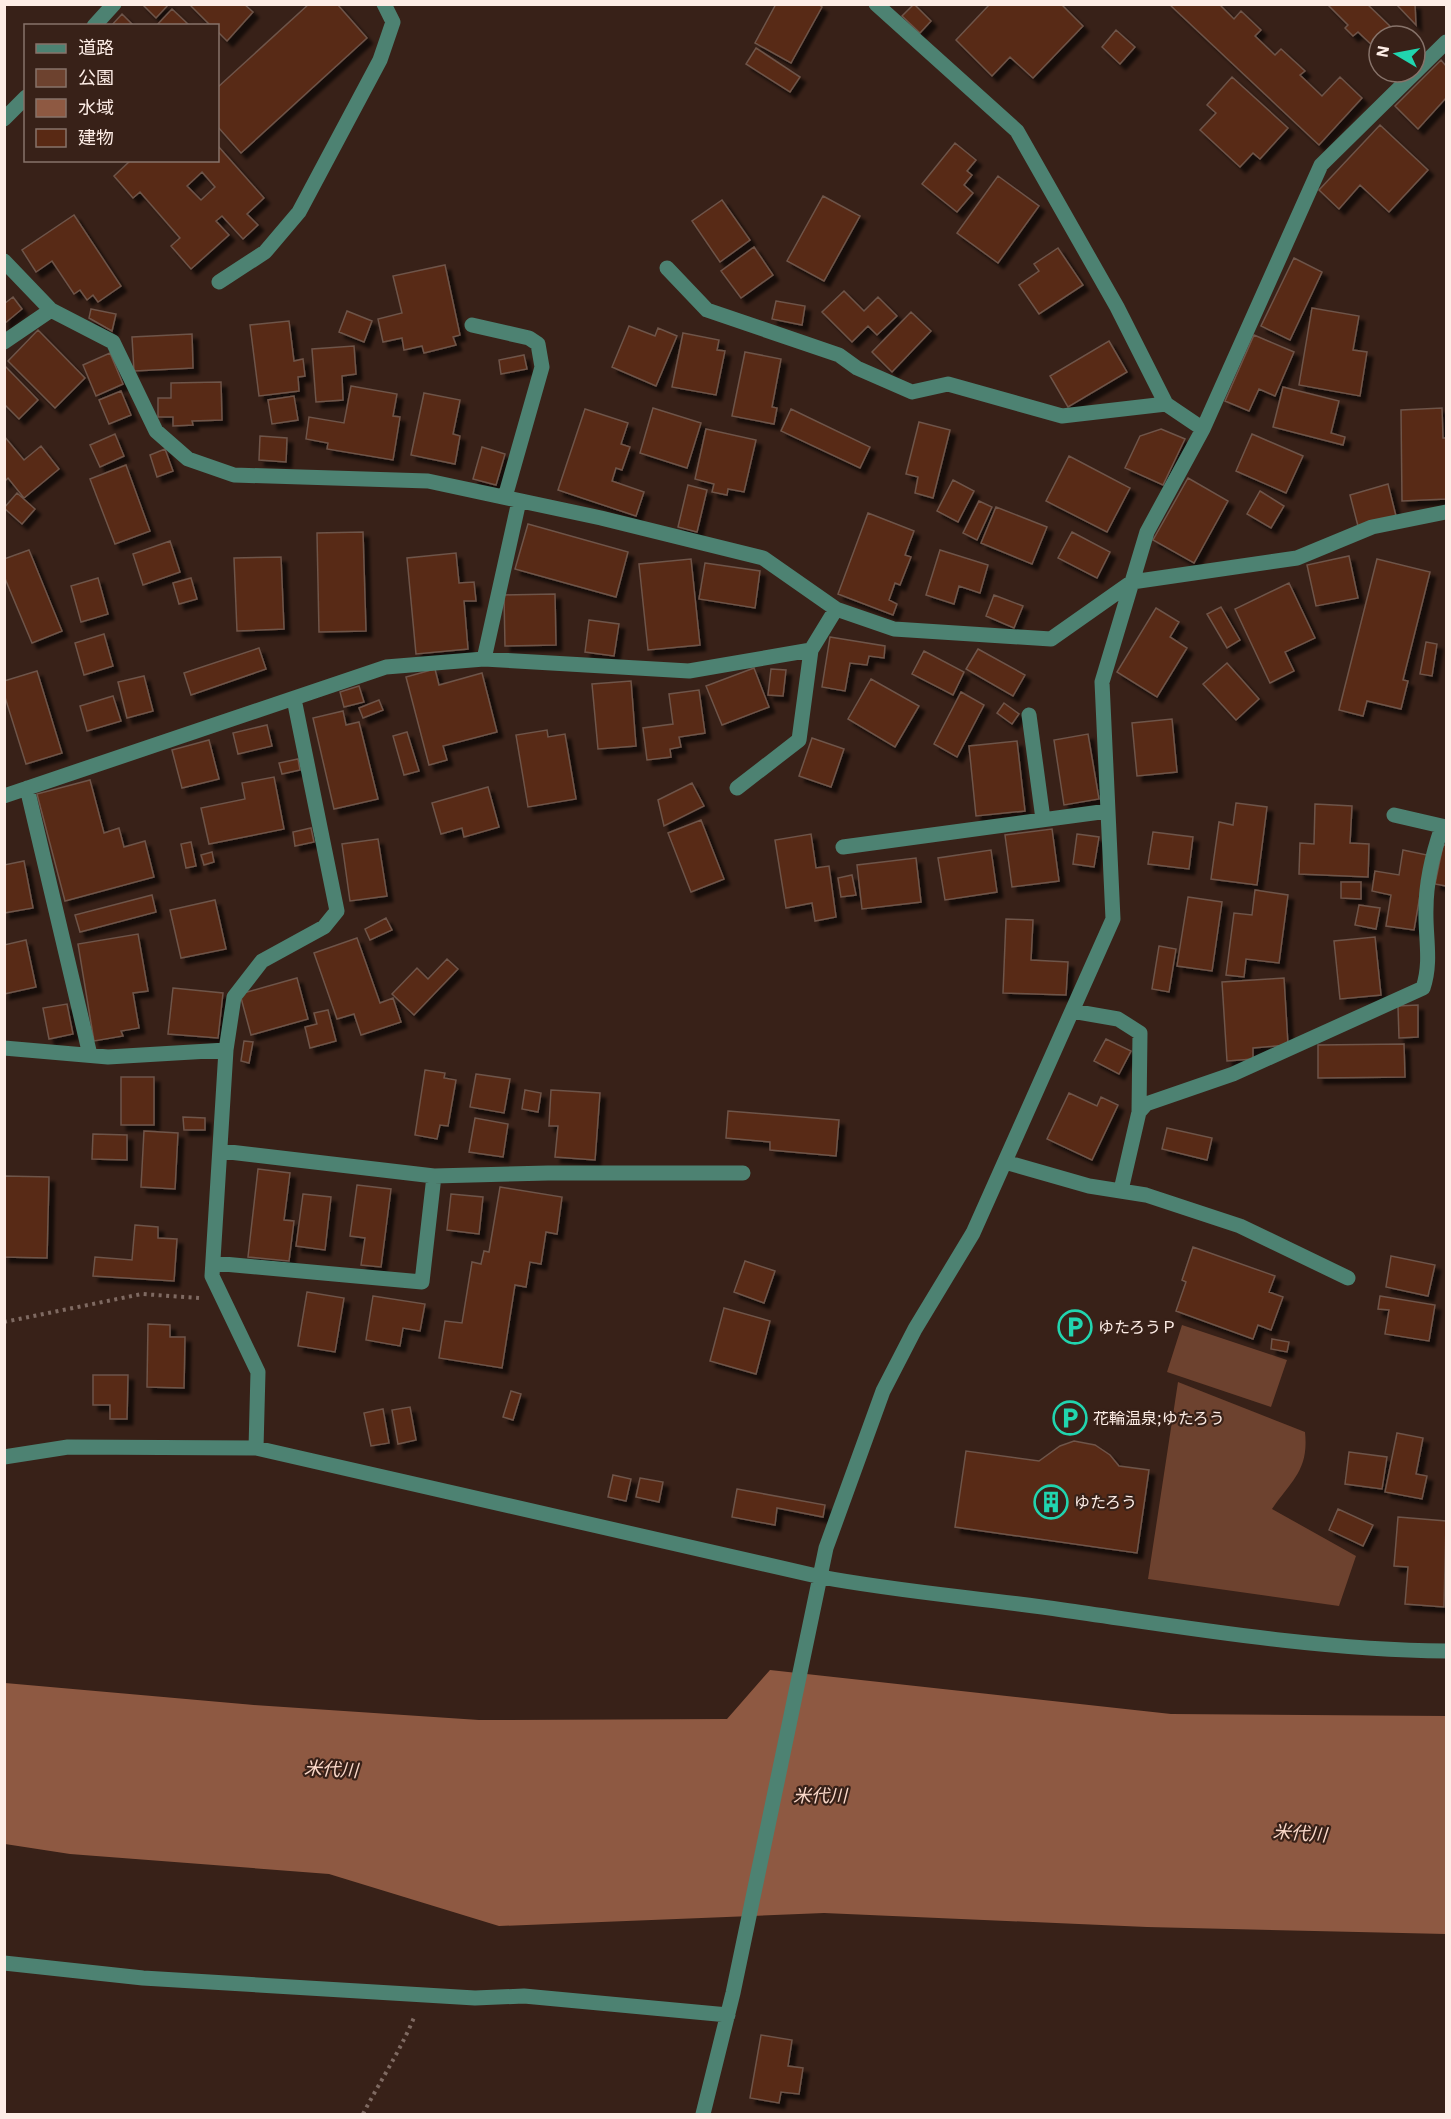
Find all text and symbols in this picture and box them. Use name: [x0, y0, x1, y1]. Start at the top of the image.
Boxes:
legend: [24, 24, 219, 162]
north arrow: [1367, 24, 1427, 84]
text: 道路: [78, 36, 114, 59]
text: N: [1371, 44, 1393, 59]
text: 公園: [78, 66, 114, 89]
text: 水域: [78, 96, 114, 119]
text: 建物: [78, 126, 114, 149]
parking icon: ゆたろうＰ: [1057, 1309, 1093, 1345]
place label: ゆたろうＰ: [1098, 1317, 1177, 1337]
parking icon: 花輪温泉;ゆたろう: [1052, 1400, 1088, 1436]
place label: 花輪温泉;ゆたろう: [1093, 1408, 1225, 1428]
building icon: ゆたろう: [1033, 1484, 1069, 1520]
place label: ゆたろう: [1074, 1492, 1137, 1512]
water label: 米代川: [303, 1756, 361, 1782]
water label: 米代川: [793, 1784, 849, 1807]
water label: 米代川: [1272, 1820, 1330, 1846]

